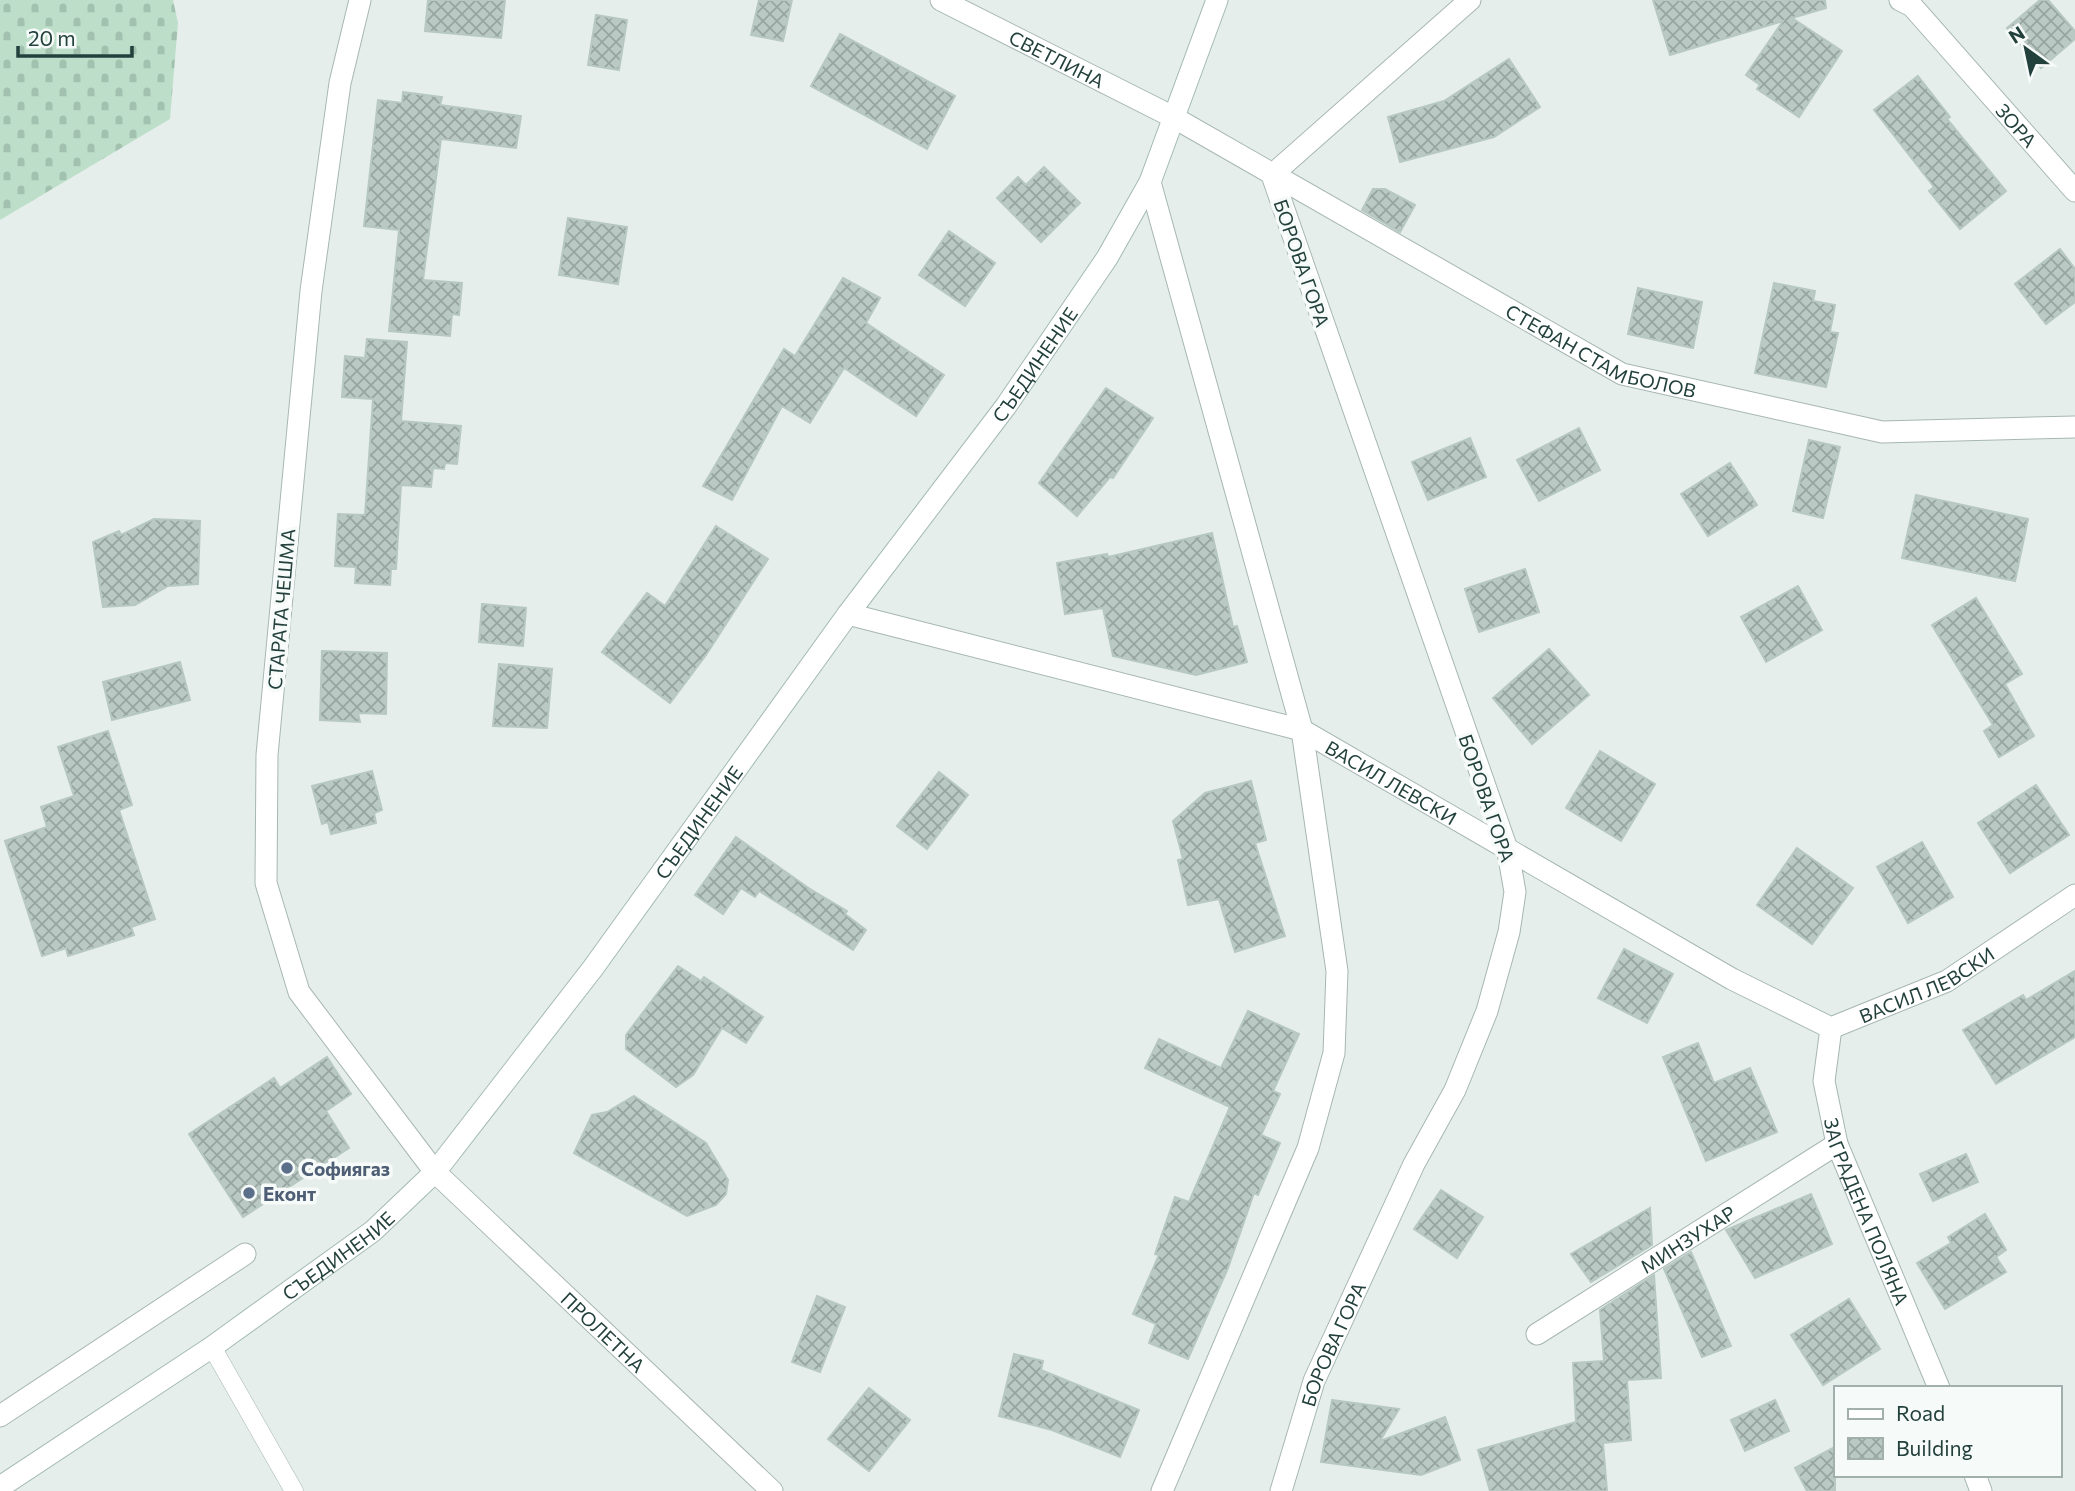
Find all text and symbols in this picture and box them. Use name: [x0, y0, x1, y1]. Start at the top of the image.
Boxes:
scale bar: [18, 14, 131, 58]
north arrow: [1991, 14, 2061, 84]
text: N: [2004, 21, 2029, 48]
text: 20 m: [28, 25, 76, 50]
street label: СВЕТЛИНА: [1006, 25, 1109, 92]
street label: ЗОРА: [1992, 98, 2042, 152]
street label: БОРОВА ГОРА: [1269, 196, 1335, 330]
street label: СТЕФАН СТАМБОЛОВ: [1502, 299, 1698, 402]
street label: СЪЕДИНЕНИЕ: [987, 303, 1082, 426]
street label: СТАРАТА ЧЕШМА: [263, 528, 299, 690]
street label: БОРОВА ГОРА: [1454, 731, 1520, 865]
street label: ВАСИЛ ЛЕВСКИ: [1322, 735, 1461, 829]
street label: СЪЕДИНЕНИЕ: [650, 761, 747, 883]
street label: ВАСИЛ ЛЕВСКИ: [1855, 941, 1998, 1027]
street label: ЗАГРАДЕНА ПОЛЯНА: [1820, 1116, 1914, 1308]
place label: Софиягаз: [301, 1157, 390, 1180]
marker: Софиягаз: [279, 1160, 295, 1176]
place label: Еконт: [263, 1182, 316, 1205]
marker: Еконт: [241, 1185, 257, 1201]
street label: МИНЗУХАР: [1636, 1200, 1739, 1277]
street label: СЪЕДИНЕНИЕ: [277, 1206, 399, 1304]
street label: БОРОВА ГОРА: [1296, 1278, 1370, 1409]
street label: ПРОЛЕТНА: [557, 1287, 650, 1376]
legend: [1834, 1386, 2061, 1477]
text: Road: [1896, 1400, 1945, 1425]
text: Building: [1896, 1435, 1973, 1460]

